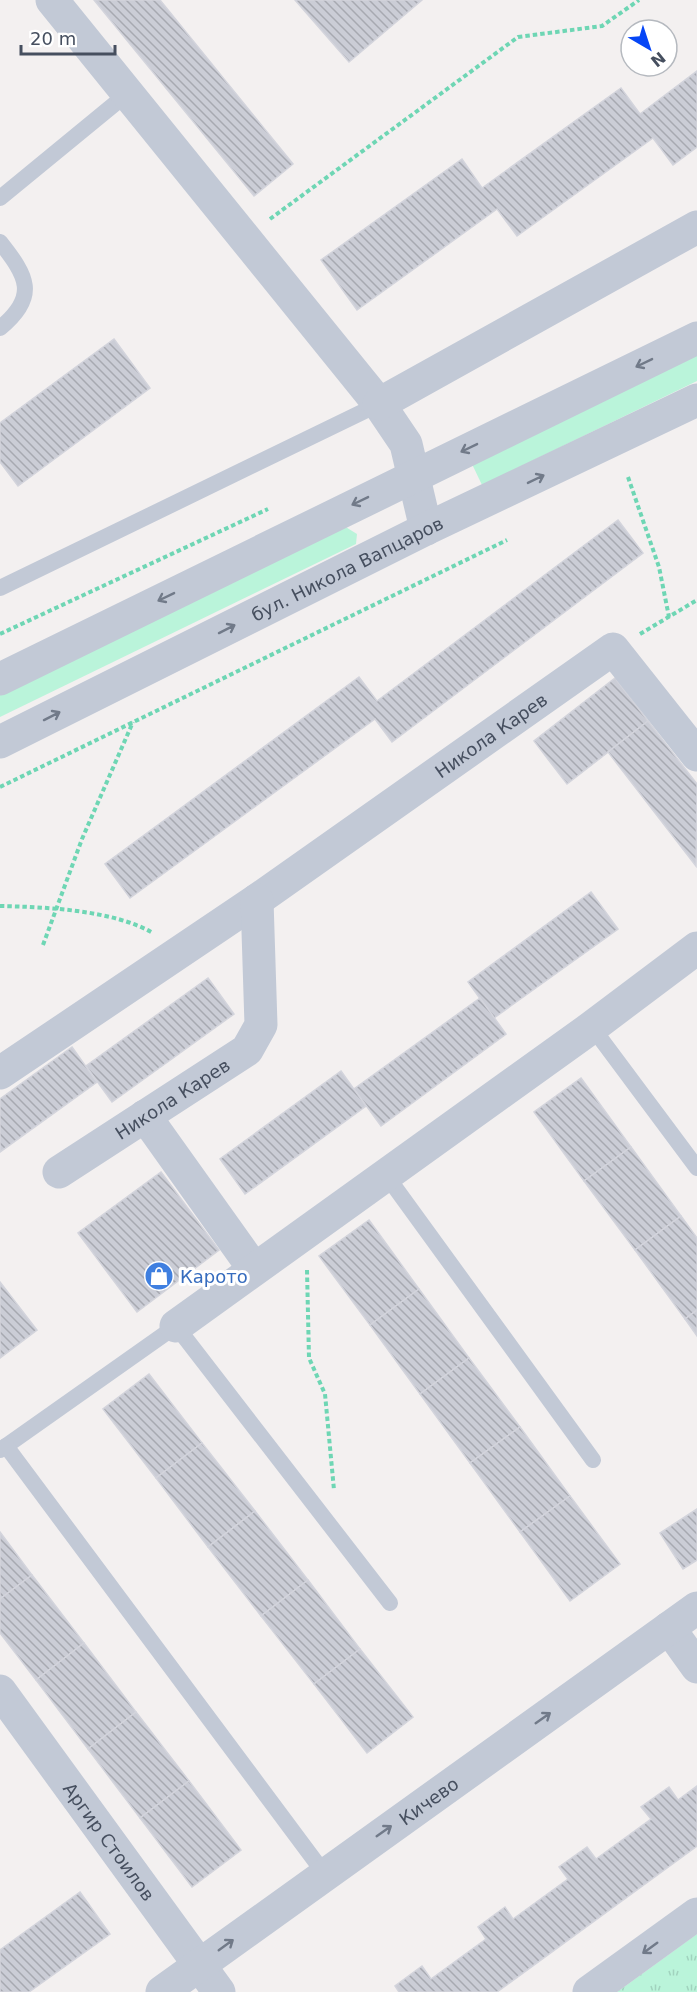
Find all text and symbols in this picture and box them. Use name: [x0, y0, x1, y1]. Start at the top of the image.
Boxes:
scale bar: [21, 18, 116, 56]
north arrow: [619, 18, 679, 78]
text: 20 m: [30, 28, 76, 49]
text: N: [647, 48, 669, 71]
one-way arrow: [636, 358, 654, 369]
one-way arrow: [460, 442, 478, 454]
one-way arrow: [527, 472, 545, 484]
one-way arrow: [352, 495, 369, 507]
street label: бул. Никола Вапцаров: [248, 512, 446, 625]
one-way arrow: [158, 591, 176, 603]
one-way arrow: [217, 622, 235, 634]
street label: Никола Карев: [431, 688, 551, 782]
one-way arrow: [43, 709, 61, 721]
street label: Никола Карев: [111, 1054, 233, 1143]
shop icon: Карото: [143, 1260, 175, 1292]
place label: Карото: [180, 1266, 248, 1287]
one-way arrow: [534, 1712, 550, 1724]
street label: Кичево: [395, 1772, 462, 1829]
street label: Аргир Стоилов: [59, 1778, 159, 1905]
one-way arrow: [375, 1825, 391, 1837]
one-way arrow: [217, 1939, 233, 1951]
one-way arrow: [642, 1942, 658, 1954]

